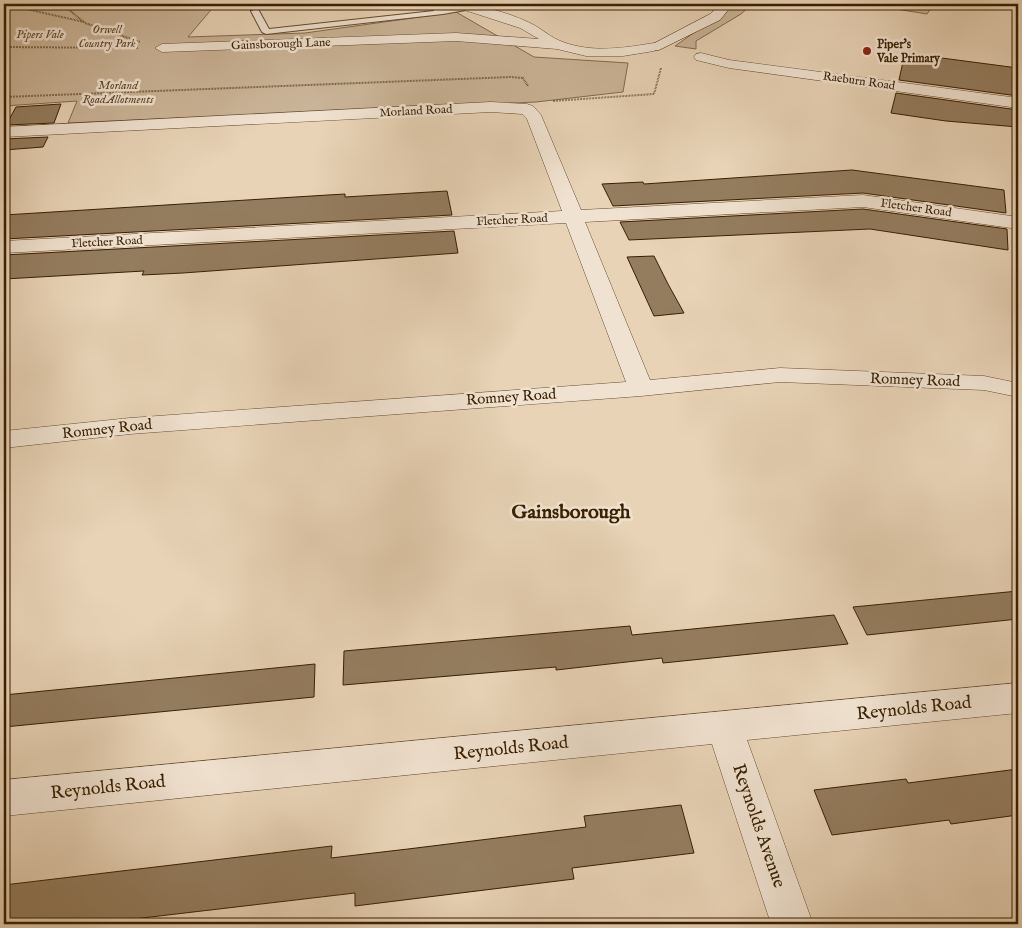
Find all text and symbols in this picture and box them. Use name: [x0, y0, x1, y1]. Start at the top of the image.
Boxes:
park label: Orwell Country Park: [78, 22, 136, 51]
park label: Pipers Vale: [16, 27, 64, 42]
street label: Gainsborough Lane: [231, 35, 332, 53]
place label: Piper's Vale Primary: [876, 37, 941, 67]
marker: Piper's Vale Primary: [861, 45, 873, 57]
street label: Raeburn Road: [822, 69, 897, 94]
park label: Morland RoadAllotments: [82, 78, 154, 107]
street label: Morland Road: [379, 102, 453, 120]
street label: Fletcher Road: [879, 196, 953, 220]
street label: Fletcher Road: [476, 211, 549, 229]
street label: Fletcher Road: [71, 233, 144, 251]
street label: Romney Road: [869, 369, 962, 391]
street label: Romney Road: [465, 384, 558, 410]
street label: Romney Road: [61, 415, 154, 443]
district label: Gainsborough: [512, 500, 631, 525]
street label: Reynolds Road: [855, 691, 973, 726]
street label: Reynolds Road: [452, 731, 570, 766]
street label: Reynolds Avenue: [726, 761, 790, 891]
street label: Reynolds Road: [49, 770, 167, 805]

